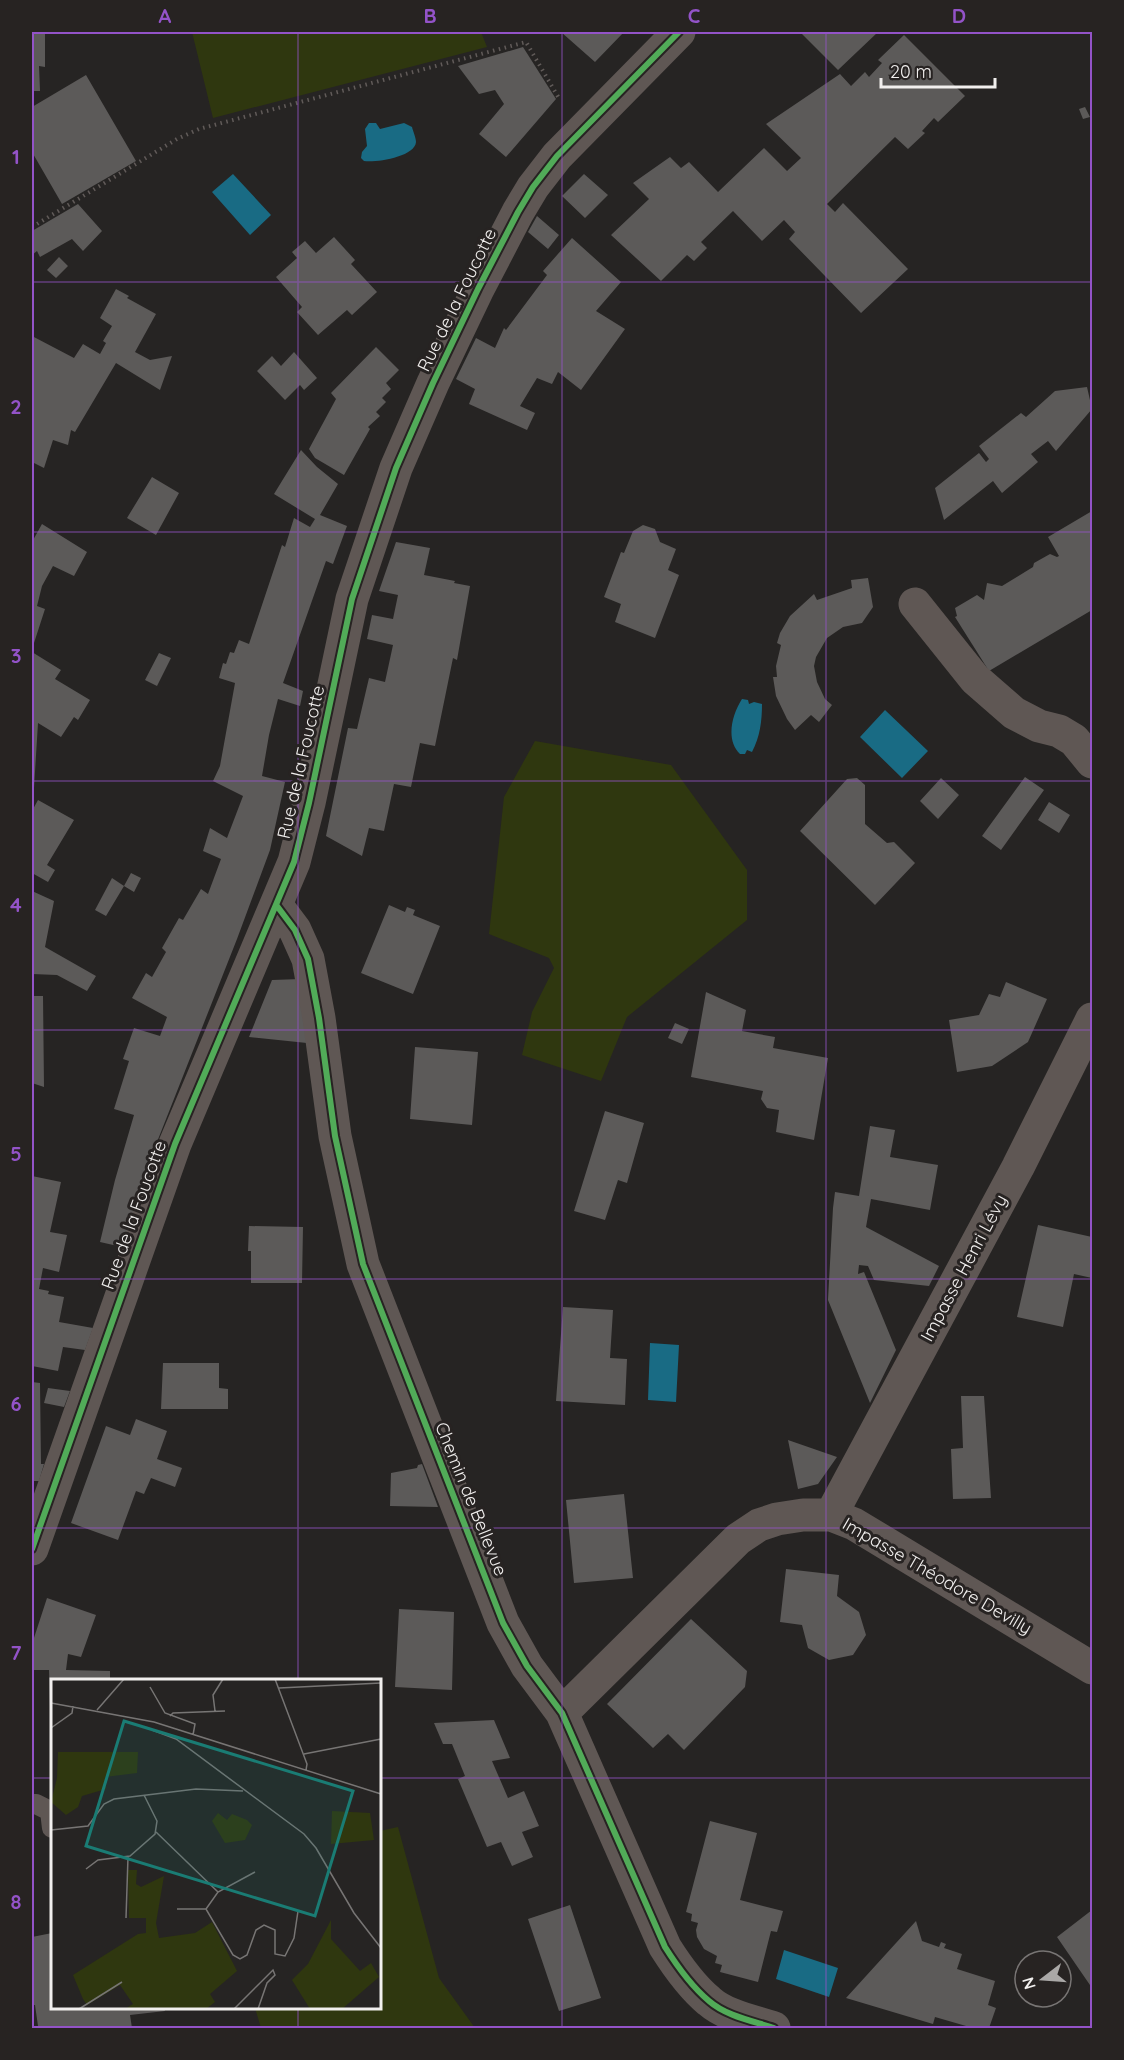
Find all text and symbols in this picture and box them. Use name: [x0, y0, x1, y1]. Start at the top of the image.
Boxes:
text: A: [159, 3, 172, 28]
text: B: [423, 3, 437, 28]
text: C: [688, 3, 701, 28]
text: D: [952, 3, 966, 28]
scale bar: [881, 51, 995, 89]
text: 20 m: [890, 60, 932, 83]
text: 1: [12, 144, 20, 169]
street label: Rue de la Foucotte: [412, 224, 501, 375]
text: 2: [10, 394, 22, 419]
text: 3: [11, 643, 21, 668]
street label: Rue de la Foucotte: [272, 683, 329, 841]
text: 4: [10, 892, 22, 917]
street label: Rue de la Foucotte: [96, 1137, 171, 1292]
text: 5: [10, 1141, 22, 1166]
street label: Impasse Henri Lévy: [915, 1190, 1012, 1345]
text: 6: [10, 1391, 22, 1416]
street label: Chemin de Bellevue: [430, 1419, 513, 1579]
street label: Impasse Théodore Devilly: [838, 1512, 1036, 1639]
text: 7: [11, 1640, 22, 1665]
inset map: [51, 1679, 381, 2009]
text: 8: [11, 1889, 22, 1914]
north arrow: [1013, 1949, 1073, 2009]
text: N: [1017, 1975, 1040, 1992]

